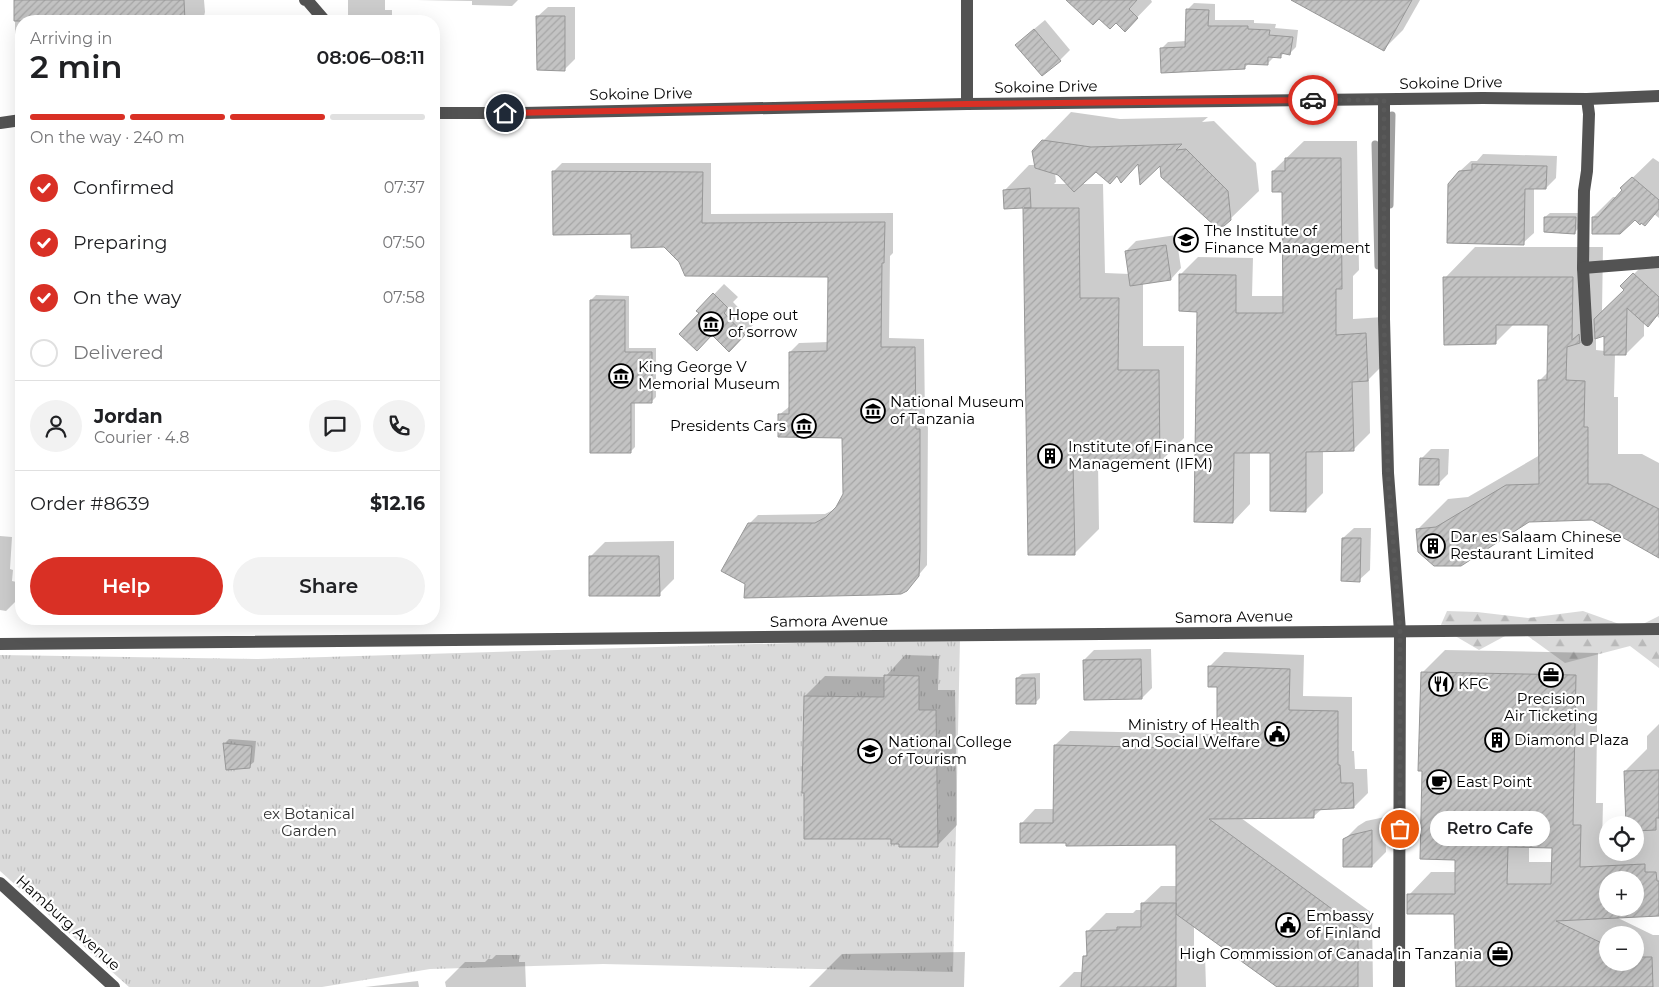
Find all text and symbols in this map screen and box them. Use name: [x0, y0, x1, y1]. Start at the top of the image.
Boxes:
text: Arriving in: [30, 29, 112, 48]
text: 08:06–08:11: [317, 46, 425, 69]
text: 2 min: [30, 47, 122, 86]
street label: Sokoine Drive: [1399, 72, 1503, 93]
courier: [1288, 75, 1338, 125]
street label: Sokoine Drive: [994, 76, 1098, 97]
street label: Sokoine Drive: [589, 83, 693, 104]
icon: car: [1299, 86, 1327, 114]
pin: [484, 92, 526, 134]
icon: home: [491, 99, 519, 127]
text: On the way · 240 m: [30, 128, 185, 147]
icon: check: [30, 174, 58, 202]
text: Confirmed: [73, 176, 174, 199]
text: 07:37: [384, 178, 425, 197]
place label: The Institute of Finance Management: [1204, 221, 1371, 257]
school or university icon: The Institute of Finance Management: [1173, 227, 1199, 253]
icon: check: [30, 229, 58, 257]
text: Preparing: [73, 231, 168, 254]
text: 07:50: [382, 233, 425, 252]
icon: check: [30, 284, 58, 312]
text: On the way: [73, 286, 181, 309]
text: 07:58: [383, 288, 425, 307]
place label: Hope out of sorrow: [728, 305, 798, 341]
museum icon: Hope out of sorrow: [698, 311, 724, 337]
text: Delivered: [73, 341, 164, 364]
place label: King George V Memorial Museum: [638, 357, 780, 393]
museum icon: King George V Memorial Museum: [608, 363, 634, 389]
place label: National Museum of Tanzania: [890, 392, 1024, 428]
museum icon: National Museum of Tanzania: [860, 398, 886, 424]
button: person: [30, 400, 82, 452]
button: chat: [309, 400, 361, 452]
button: phone: [373, 400, 425, 452]
text: Jordan: [94, 405, 163, 428]
museum icon: Presidents Cars: [791, 413, 817, 439]
place label: Presidents Cars: [670, 416, 786, 435]
text: Courier · 4.8: [94, 428, 190, 447]
place label: Institute of Finance Management (IFM): [1068, 437, 1213, 473]
building icon: Institute of Finance Management (IFM): [1037, 443, 1063, 469]
text: Order #8639: [30, 492, 149, 515]
text: $12.16: [370, 492, 425, 515]
place label: Dar es Salaam Chinese Restaurant Limited: [1450, 527, 1622, 563]
building icon: Dar es Salaam Chinese Restaurant Limited: [1420, 533, 1446, 559]
button: Help: [30, 557, 223, 615]
button: Share: [233, 557, 425, 615]
street label: Samora Avenue: [1175, 606, 1293, 627]
street label: Samora Avenue: [770, 610, 888, 631]
office icon: Precision Air Ticketing: [1538, 662, 1564, 688]
restaurant icon: KFC: [1428, 671, 1454, 697]
place label: KFC: [1458, 674, 1489, 693]
place label: Precision Air Ticketing: [1504, 689, 1598, 725]
place label: Ministry of Health and Social Welfare: [1121, 715, 1260, 751]
public building icon: Ministry of Health and Social Welfare: [1264, 721, 1290, 747]
building icon: Diamond Plaza: [1484, 727, 1510, 753]
place label: Diamond Plaza: [1514, 730, 1629, 749]
place label: National College of Tourism: [888, 732, 1012, 768]
school or university icon: National College of Tourism: [857, 738, 883, 764]
cafe icon: East Point: [1426, 769, 1452, 795]
place label: East Point: [1456, 772, 1532, 791]
park label: ex Botanical Garden: [263, 804, 355, 840]
pin: [1379, 808, 1421, 850]
callout: Retro Cafe: [1430, 812, 1550, 846]
icon: bag: [1386, 815, 1414, 843]
map controls: [1599, 816, 1644, 971]
button: locate: [1599, 816, 1644, 861]
text: Retro Cafe: [1447, 819, 1533, 838]
street label: Hamburg Avenue: [12, 871, 124, 974]
button: +: [1599, 871, 1644, 916]
place label: Embassy of Finland: [1306, 906, 1381, 942]
public building icon: Embassy of Finland: [1275, 912, 1301, 938]
button: −: [1599, 926, 1644, 971]
office icon: High Commission of Canada in Tanzania: [1487, 941, 1513, 967]
place label: High Commission of Canada in Tanzania: [1179, 944, 1482, 963]

